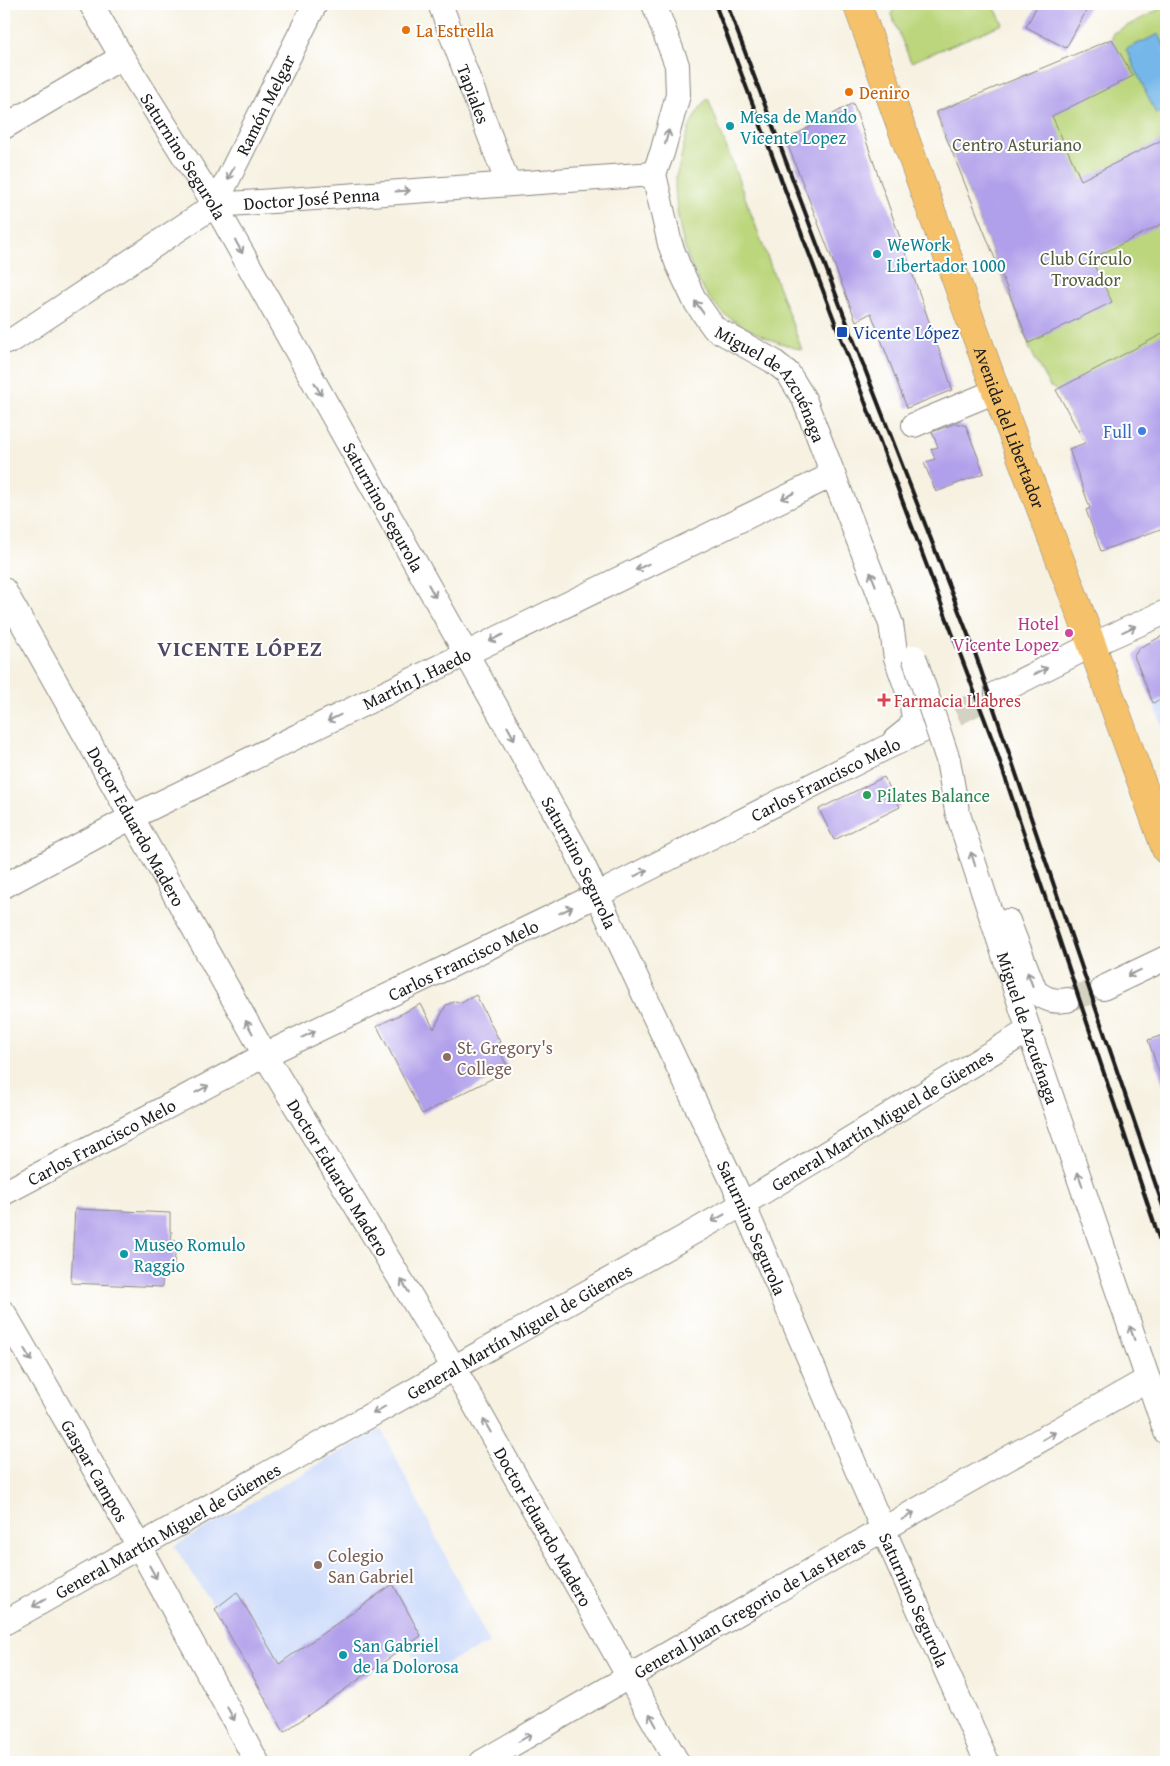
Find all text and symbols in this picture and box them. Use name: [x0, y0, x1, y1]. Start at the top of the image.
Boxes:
place label: La Estrella: [416, 17, 495, 44]
marker: La Estrella: [400, 24, 412, 36]
street label: Ramón Melgar: [228, 49, 302, 160]
street label: Tapiales: [450, 60, 497, 128]
place label: Deniro: [859, 79, 910, 106]
marker: Deniro: [843, 86, 855, 98]
street label: Saturnino Segurola: [134, 87, 234, 225]
place label: Mesa de Mando Vicente Lopez: [740, 103, 857, 151]
marker: Mesa de Mando Vicente Lopez: [724, 120, 736, 132]
one-way arrow: [662, 129, 672, 145]
park label: Centro Asturiano: [952, 131, 1082, 158]
one-way arrow: [226, 165, 235, 180]
street label: Doctor José Penna: [243, 180, 381, 216]
one-way arrow: [395, 187, 411, 196]
place label: WeWork Libertador 1000: [887, 231, 1006, 279]
one-way arrow: [234, 239, 244, 254]
park label: Club Círculo Trovador: [1040, 245, 1132, 293]
marker: WeWork Libertador 1000: [871, 248, 883, 260]
one-way arrow: [694, 300, 704, 314]
street label: Miguel de Azcuénaga: [710, 318, 833, 447]
place label: Vicente López: [853, 319, 959, 346]
marker: Vicente López: [835, 325, 849, 339]
street label: Avenida del Libertador: [967, 342, 1053, 513]
one-way arrow: [314, 381, 324, 395]
place label: Full: [1103, 418, 1132, 445]
marker: Full: [1136, 425, 1148, 437]
street label: Saturnino Segurola: [337, 437, 431, 577]
one-way arrow: [781, 492, 796, 501]
one-way arrow: [635, 563, 650, 572]
one-way arrow: [868, 572, 877, 587]
one-way arrow: [427, 584, 437, 599]
place label: Hotel Vicente Lopez: [953, 610, 1059, 658]
one-way arrow: [1121, 623, 1136, 633]
marker: Hotel Vicente Lopez: [1063, 627, 1075, 639]
district label: VICENTE LÓPEZ: [157, 632, 323, 664]
one-way arrow: [489, 634, 504, 643]
street label: Martín J. Haedo: [358, 640, 475, 716]
one-way arrow: [1033, 666, 1048, 675]
place label: Farmacia Llabres: [894, 687, 1021, 714]
marker: Farmacia Llabres: [878, 694, 890, 706]
one-way arrow: [327, 713, 342, 723]
one-way arrow: [507, 726, 517, 740]
street label: Carlos Francisco Melo: [746, 729, 904, 828]
street label: Doctor Eduardo Madero: [81, 741, 192, 911]
place label: Pilates Balance: [877, 782, 990, 809]
marker: Pilates Balance: [861, 789, 873, 801]
street label: Saturnino Segurola: [535, 791, 625, 933]
one-way arrow: [967, 851, 977, 867]
one-way arrow: [633, 868, 648, 878]
one-way arrow: [558, 905, 573, 914]
street label: Carlos Francisco Melo: [383, 912, 543, 1007]
street label: Miguel de Azcuénaga: [990, 948, 1067, 1108]
one-way arrow: [1127, 969, 1142, 979]
one-way arrow: [1025, 971, 1034, 987]
one-way arrow: [244, 1019, 254, 1034]
one-way arrow: [301, 1029, 316, 1038]
place label: St. Gregory's College: [457, 1034, 553, 1082]
street label: General Martín Miguel de Güemes: [766, 1042, 998, 1198]
marker: St. Gregory's College: [441, 1051, 453, 1063]
one-way arrow: [194, 1084, 209, 1093]
street label: Carlos Francisco Melo: [22, 1091, 180, 1192]
street label: Doctor Eduardo Madero: [281, 1093, 397, 1261]
street label: Saturnino Segurola: [711, 1155, 794, 1300]
one-way arrow: [1074, 1172, 1084, 1188]
one-way arrow: [711, 1214, 726, 1224]
place label: Museo Romulo Raggio: [134, 1231, 245, 1279]
marker: Museo Romulo Raggio: [118, 1248, 130, 1260]
street label: General Martín Miguel de Güemes: [401, 1256, 637, 1406]
one-way arrow: [399, 1279, 409, 1293]
one-way arrow: [1127, 1326, 1136, 1341]
one-way arrow: [23, 1347, 33, 1362]
one-way arrow: [372, 1406, 386, 1416]
street label: Gaspar Campos: [55, 1414, 136, 1527]
one-way arrow: [482, 1419, 491, 1434]
one-way arrow: [1041, 1430, 1055, 1440]
street label: Doctor Eduardo Madero: [488, 1442, 600, 1611]
street label: General Martín Miguel de Güemes: [50, 1455, 285, 1605]
one-way arrow: [900, 1511, 914, 1521]
street label: Saturnino Segurola: [873, 1528, 957, 1672]
street label: General Juan Gregorio de Las Heras: [628, 1529, 870, 1685]
place label: Colegio San Gabriel: [328, 1542, 414, 1590]
marker: Colegio San Gabriel: [312, 1559, 324, 1571]
one-way arrow: [148, 1564, 158, 1578]
one-way arrow: [33, 1598, 47, 1608]
place label: San Gabriel de la Dolorosa: [353, 1632, 459, 1680]
marker: San Gabriel de la Dolorosa: [337, 1649, 349, 1661]
one-way arrow: [226, 1706, 236, 1721]
one-way arrow: [648, 1713, 658, 1727]
one-way arrow: [517, 1732, 531, 1742]

